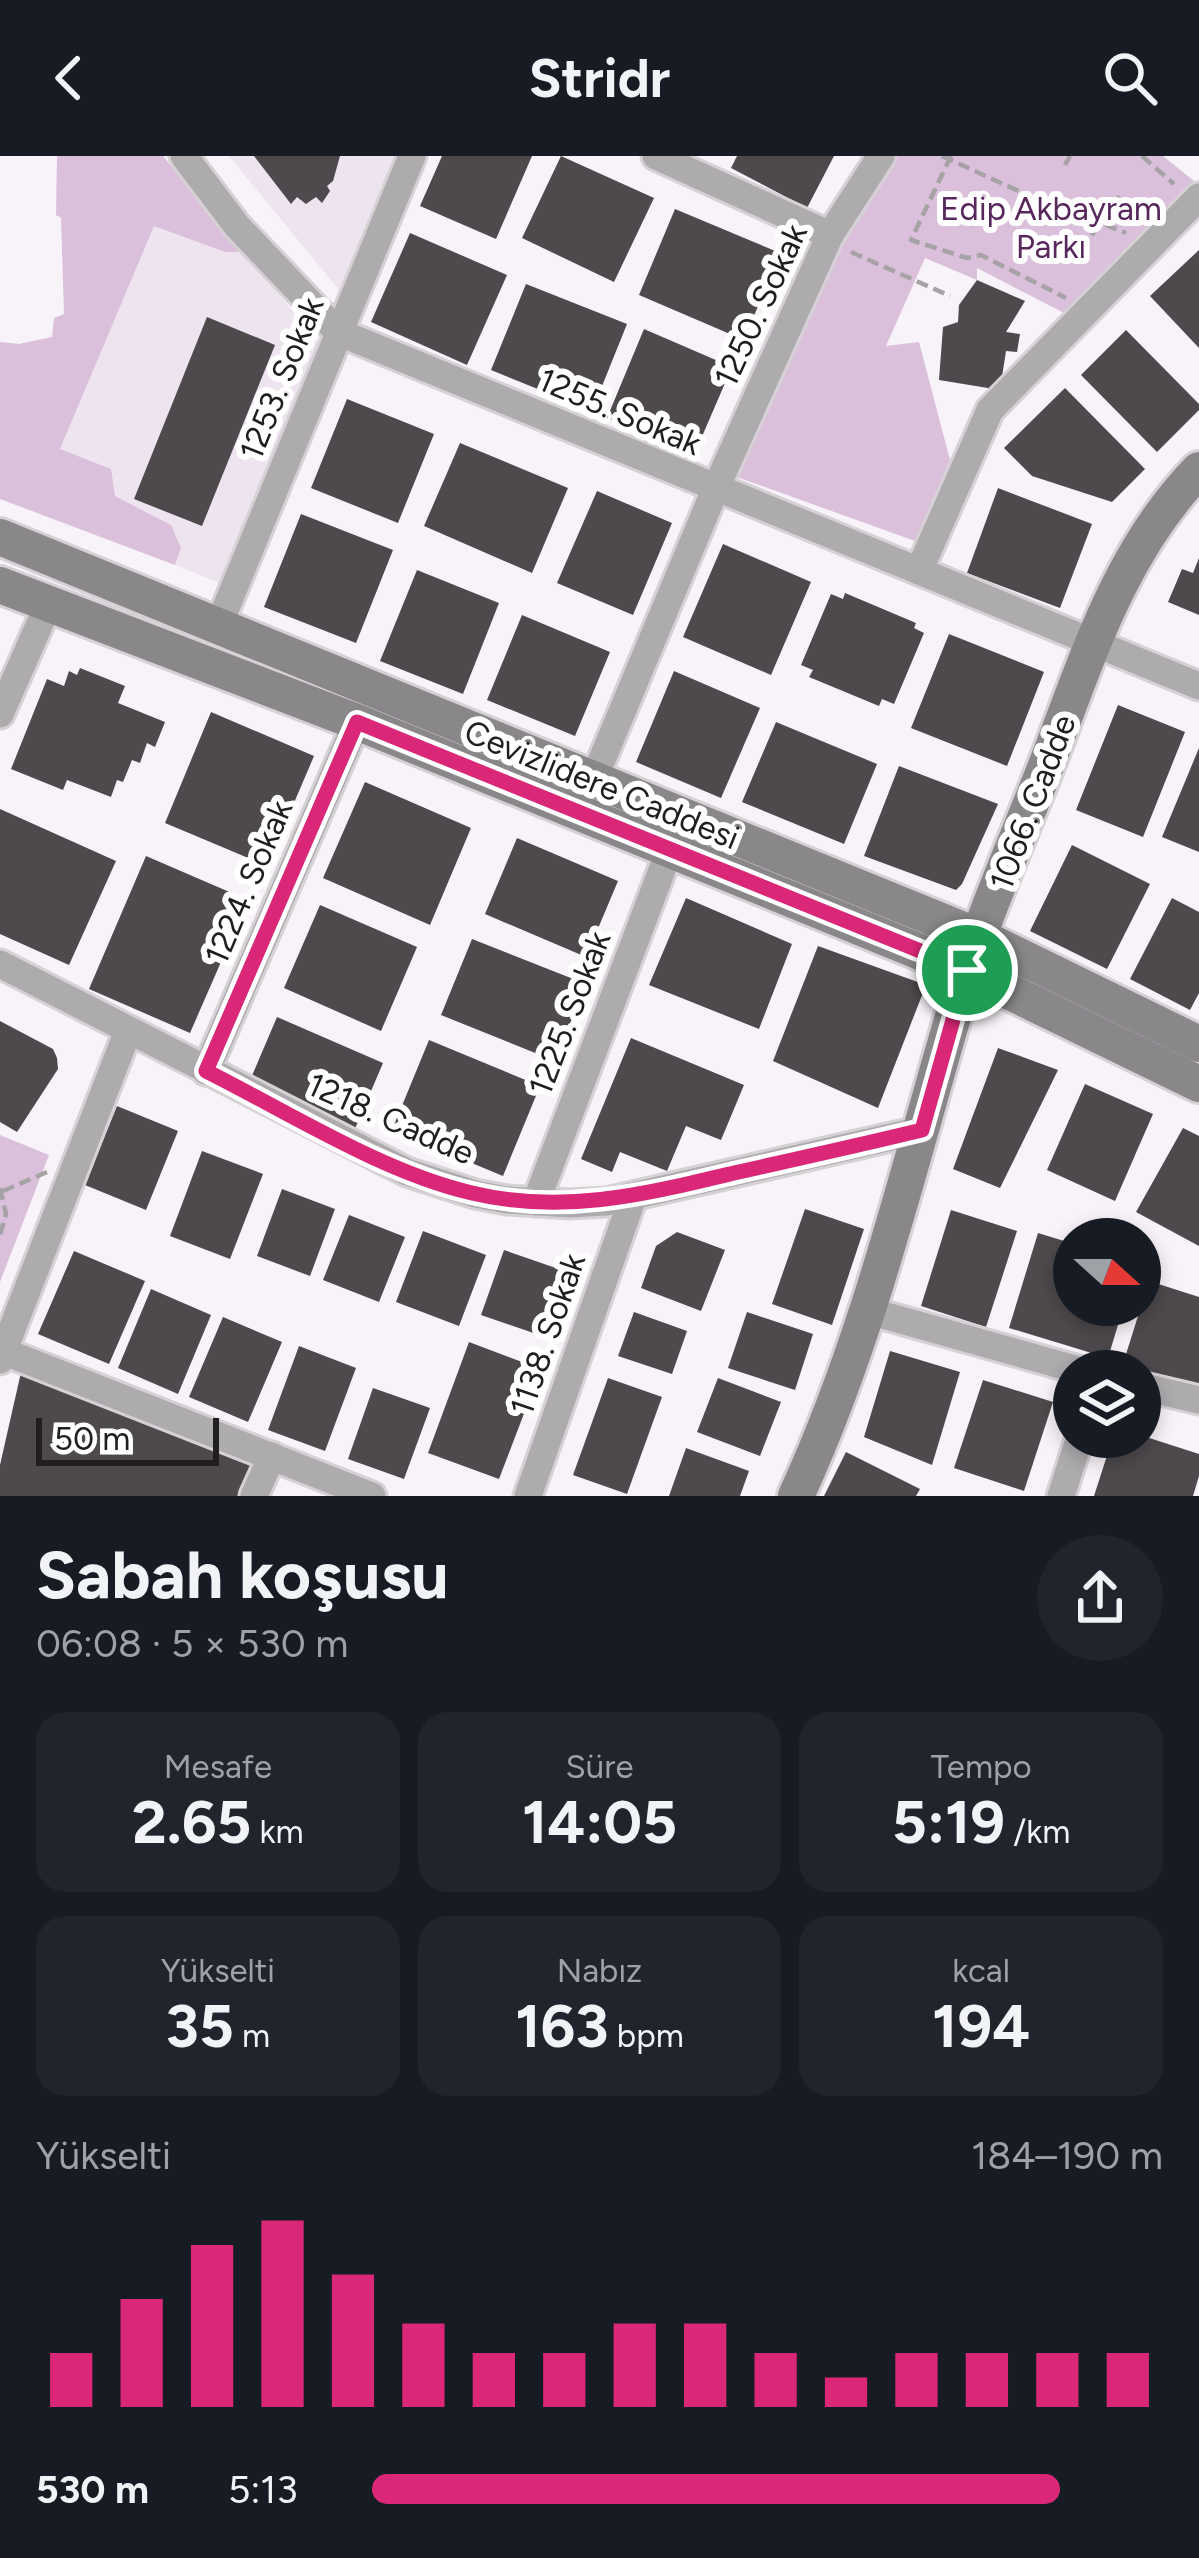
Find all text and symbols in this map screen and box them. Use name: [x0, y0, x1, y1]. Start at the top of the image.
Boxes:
icon: back: [36, 45, 102, 111]
icon: search: [1097, 45, 1163, 111]
text: Stridr: [529, 46, 670, 111]
park label: Edip Akbayram Parkı: [940, 189, 1162, 266]
street label: 1250. Sokak: [706, 218, 815, 393]
street label: 1253. Sokak: [231, 291, 332, 465]
street label: 1255. Sokak: [533, 360, 707, 463]
street label: 1066. Cadde: [981, 709, 1084, 895]
street label: Cevizlidere Caddesi: [459, 712, 745, 857]
street label: 1224. Sokak: [197, 795, 300, 970]
pin: [916, 919, 1018, 1021]
street label: 1225. Sokak: [520, 926, 619, 1101]
icon: arrive: [934, 937, 1000, 1003]
street label: 1218. Cadde: [301, 1064, 480, 1173]
north arrow: [1053, 1218, 1161, 1326]
map controls: [1053, 1218, 1161, 1458]
street label: 1138. Sokak: [502, 1248, 593, 1420]
button: layers: [1053, 1350, 1161, 1458]
scale bar: [36, 1412, 219, 1465]
text: 50 m: [54, 1419, 130, 1458]
text: Sabah koşusu: [36, 1535, 449, 1615]
button: share: [1037, 1535, 1163, 1661]
text: 06:08 · 5 × 530 m: [36, 1620, 349, 1667]
text: Mesafe: [164, 1747, 272, 1786]
text: Süre: [566, 1747, 633, 1786]
text: Tempo: [931, 1747, 1032, 1786]
text: 2.65: [132, 1786, 251, 1858]
text: 14:05: [522, 1786, 677, 1858]
text: 5:19: [892, 1786, 1005, 1858]
text: km: [251, 1812, 304, 1851]
text: /km: [1005, 1812, 1070, 1851]
text: Yükselti: [161, 1951, 275, 1990]
text: Nabız: [557, 1951, 642, 1990]
text: kcal: [952, 1951, 1010, 1990]
text: 35: [166, 1990, 234, 2062]
text: 163: [515, 1990, 609, 2062]
text: 194: [932, 1990, 1030, 2062]
text: m: [234, 2016, 270, 2055]
text: bpm: [609, 2016, 684, 2055]
text: Yükselti: [36, 2132, 171, 2179]
text: 184–190 m: [971, 2132, 1163, 2179]
text: 530 m: [36, 2466, 149, 2513]
text: 5:13: [228, 2466, 298, 2513]

